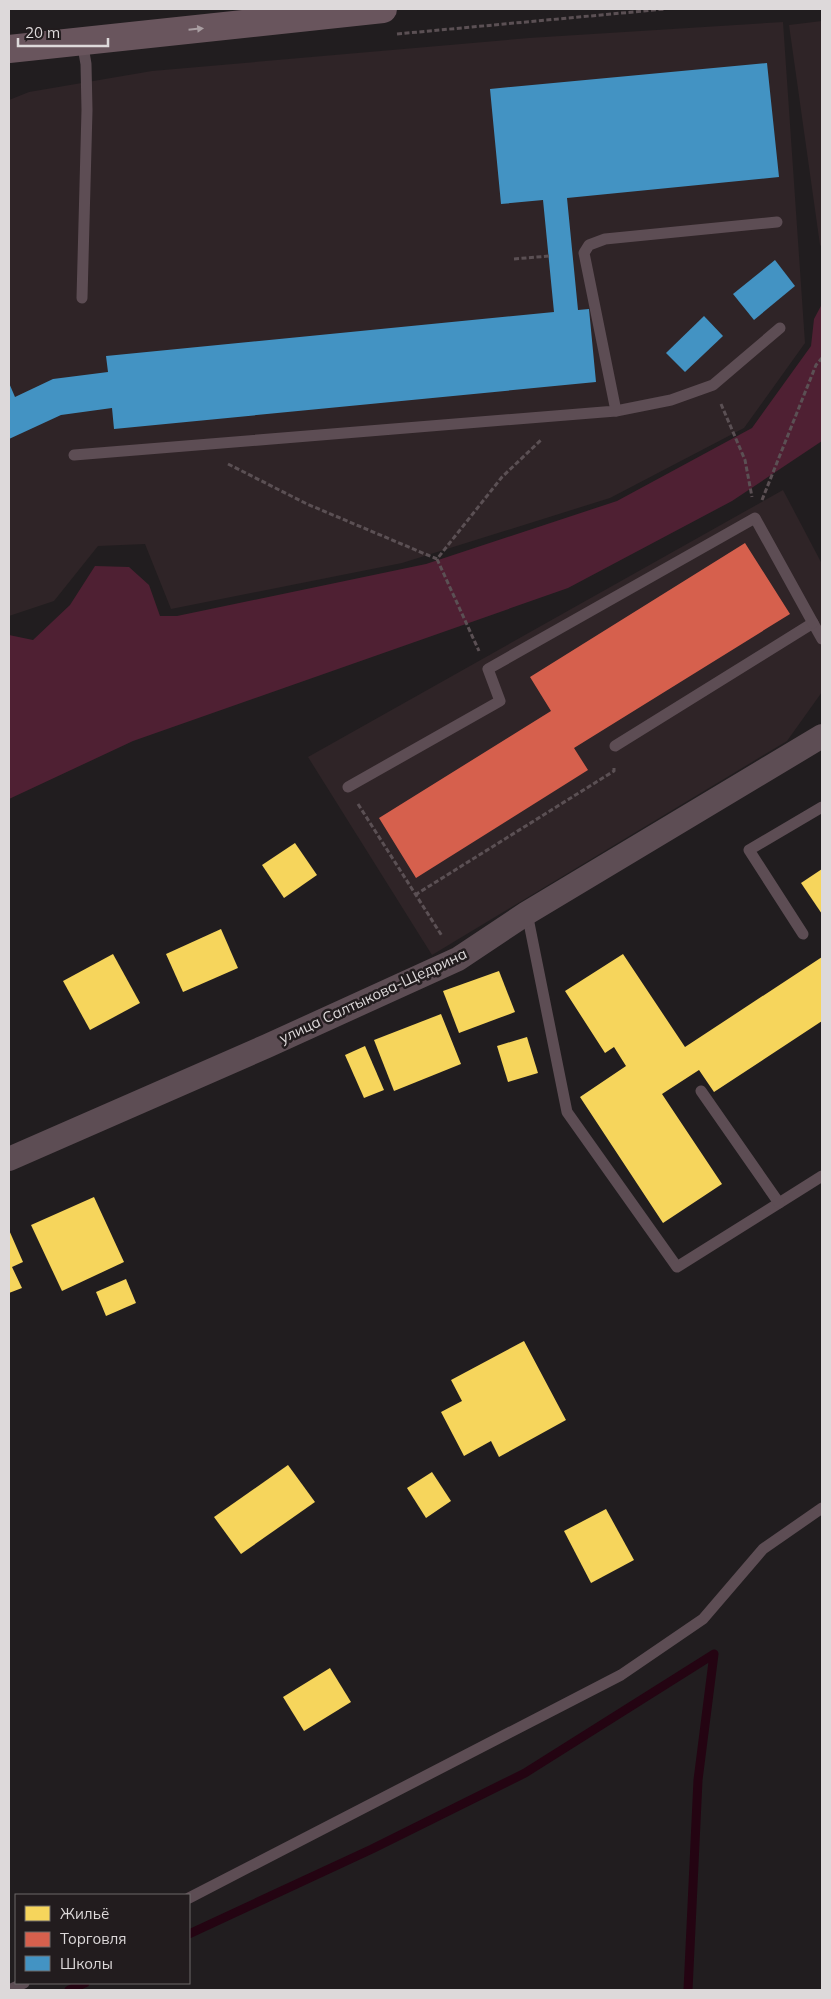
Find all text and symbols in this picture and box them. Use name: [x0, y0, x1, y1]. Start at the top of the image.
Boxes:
scale bar: [18, 15, 108, 47]
text: 20 m: [25, 23, 60, 42]
one-way arrow: [189, 25, 205, 33]
street label: улица Салтыкова-Щедрина: [276, 944, 470, 1047]
legend: [15, 1894, 190, 1984]
text: Жильё: [60, 1904, 109, 1923]
text: Торговля: [60, 1929, 127, 1948]
text: Школы: [60, 1954, 113, 1973]

